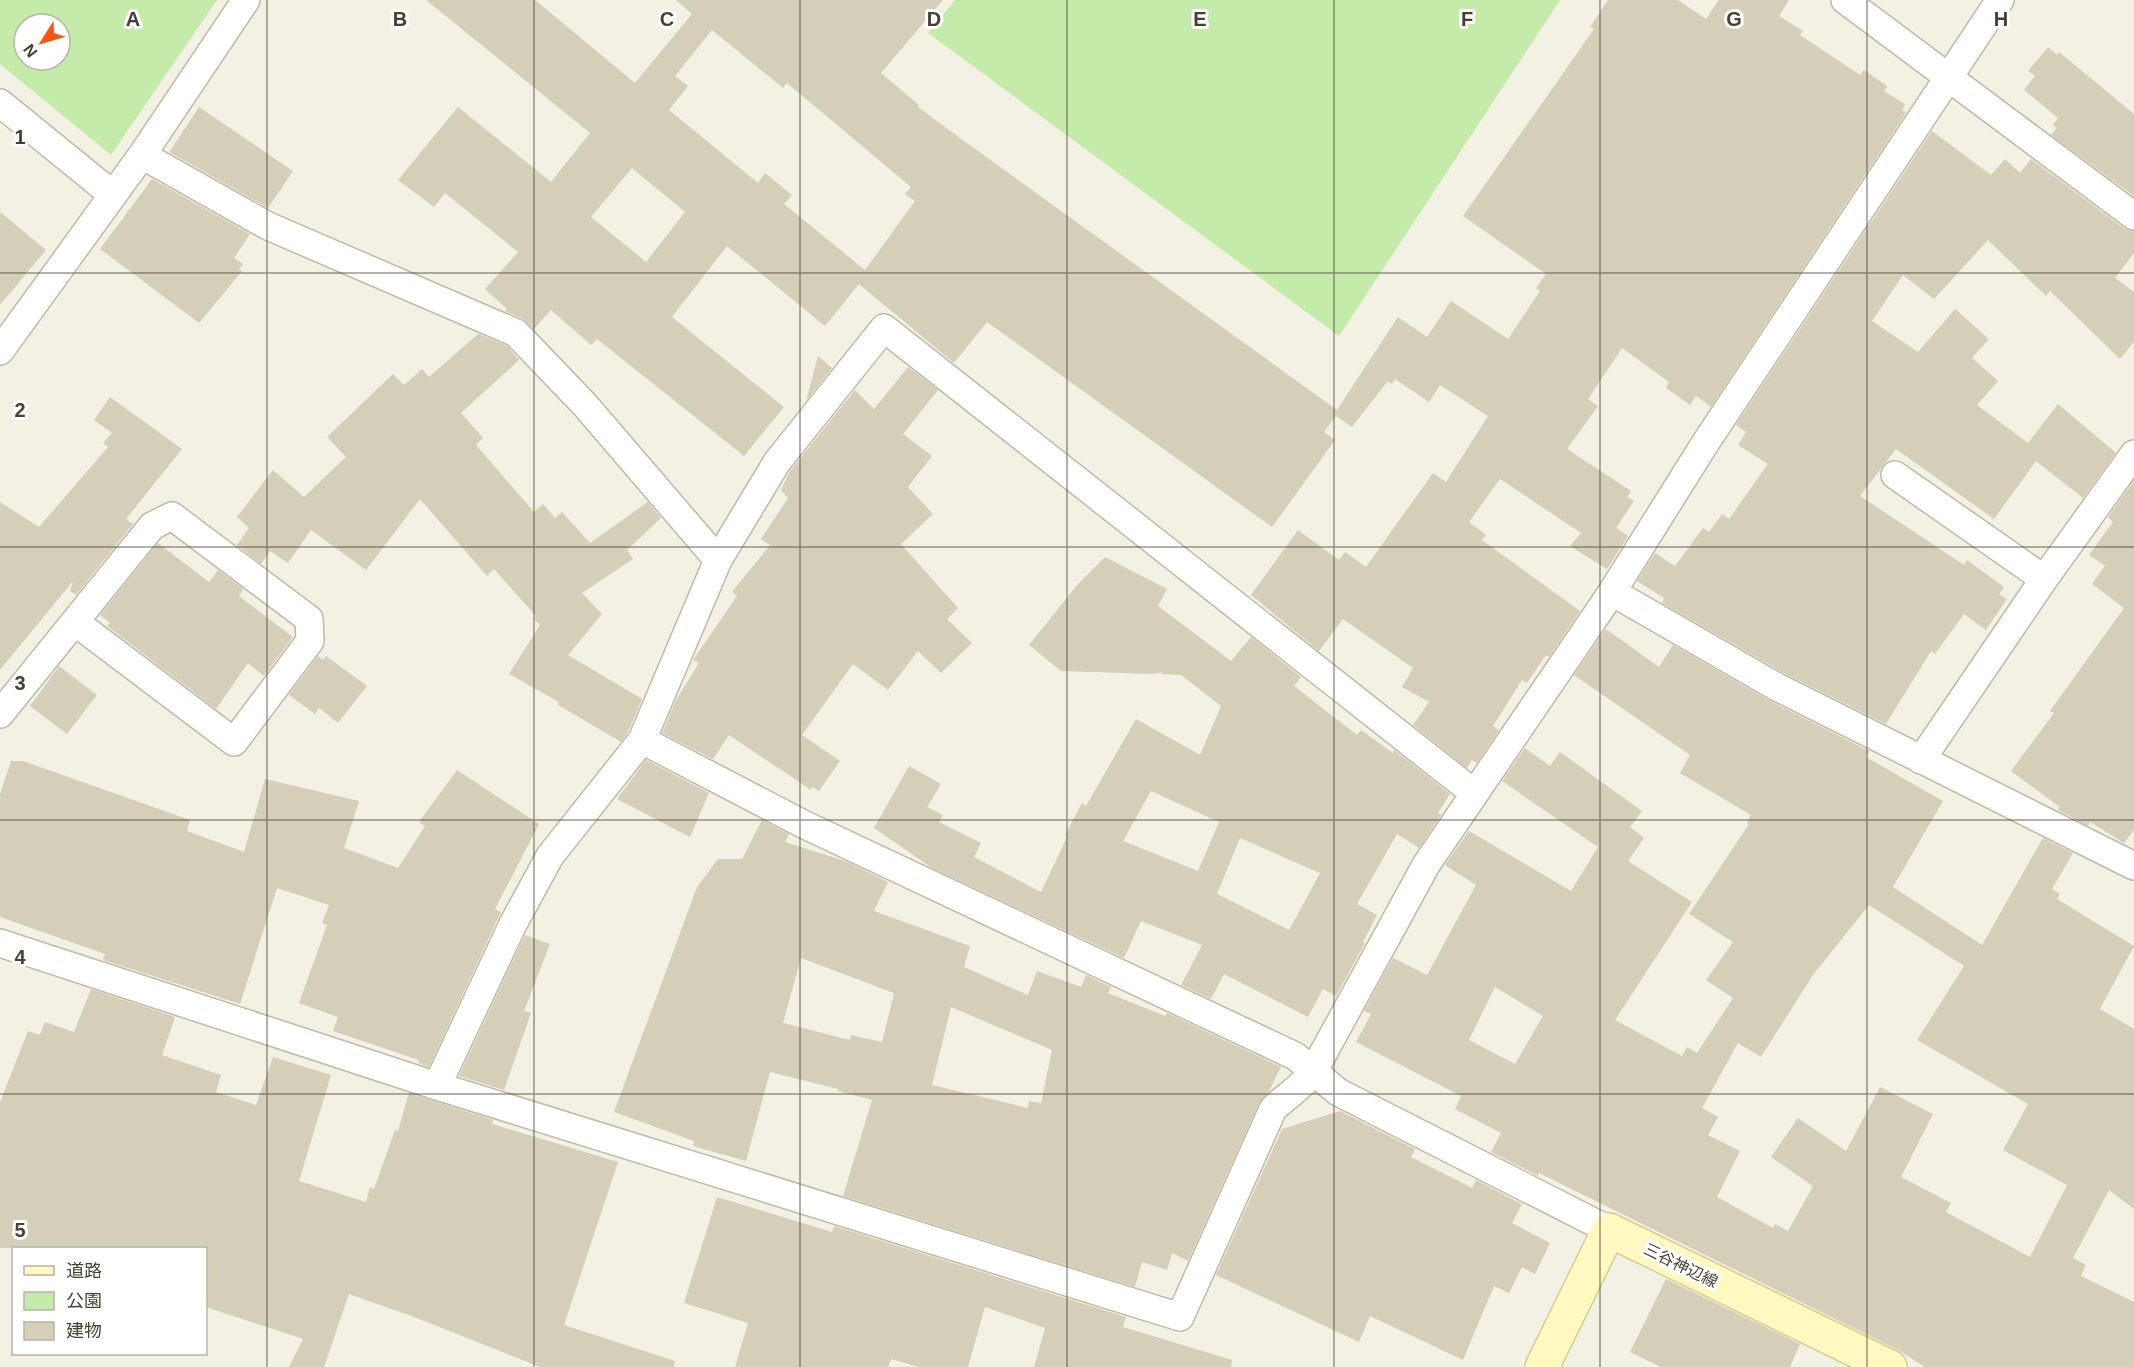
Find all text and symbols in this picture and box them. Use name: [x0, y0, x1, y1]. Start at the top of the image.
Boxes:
text: A: [126, 8, 140, 30]
text: B: [393, 8, 407, 30]
text: C: [660, 8, 674, 30]
text: D: [927, 8, 941, 30]
text: E: [1193, 8, 1207, 30]
text: F: [1461, 8, 1473, 30]
text: G: [1726, 8, 1742, 30]
text: H: [1994, 8, 2008, 30]
north arrow: [12, 12, 72, 72]
text: N: [20, 41, 41, 60]
text: 1: [14, 126, 26, 148]
text: 2: [14, 399, 26, 421]
text: 3: [14, 672, 26, 694]
text: 4: [14, 946, 26, 968]
text: 5: [14, 1219, 26, 1241]
street label: 三谷神辺線: [1641, 1240, 1720, 1291]
legend: [12, 1247, 207, 1355]
text: 道路: [66, 1261, 102, 1281]
text: 公園: [66, 1291, 102, 1311]
text: 建物: [66, 1321, 102, 1341]

